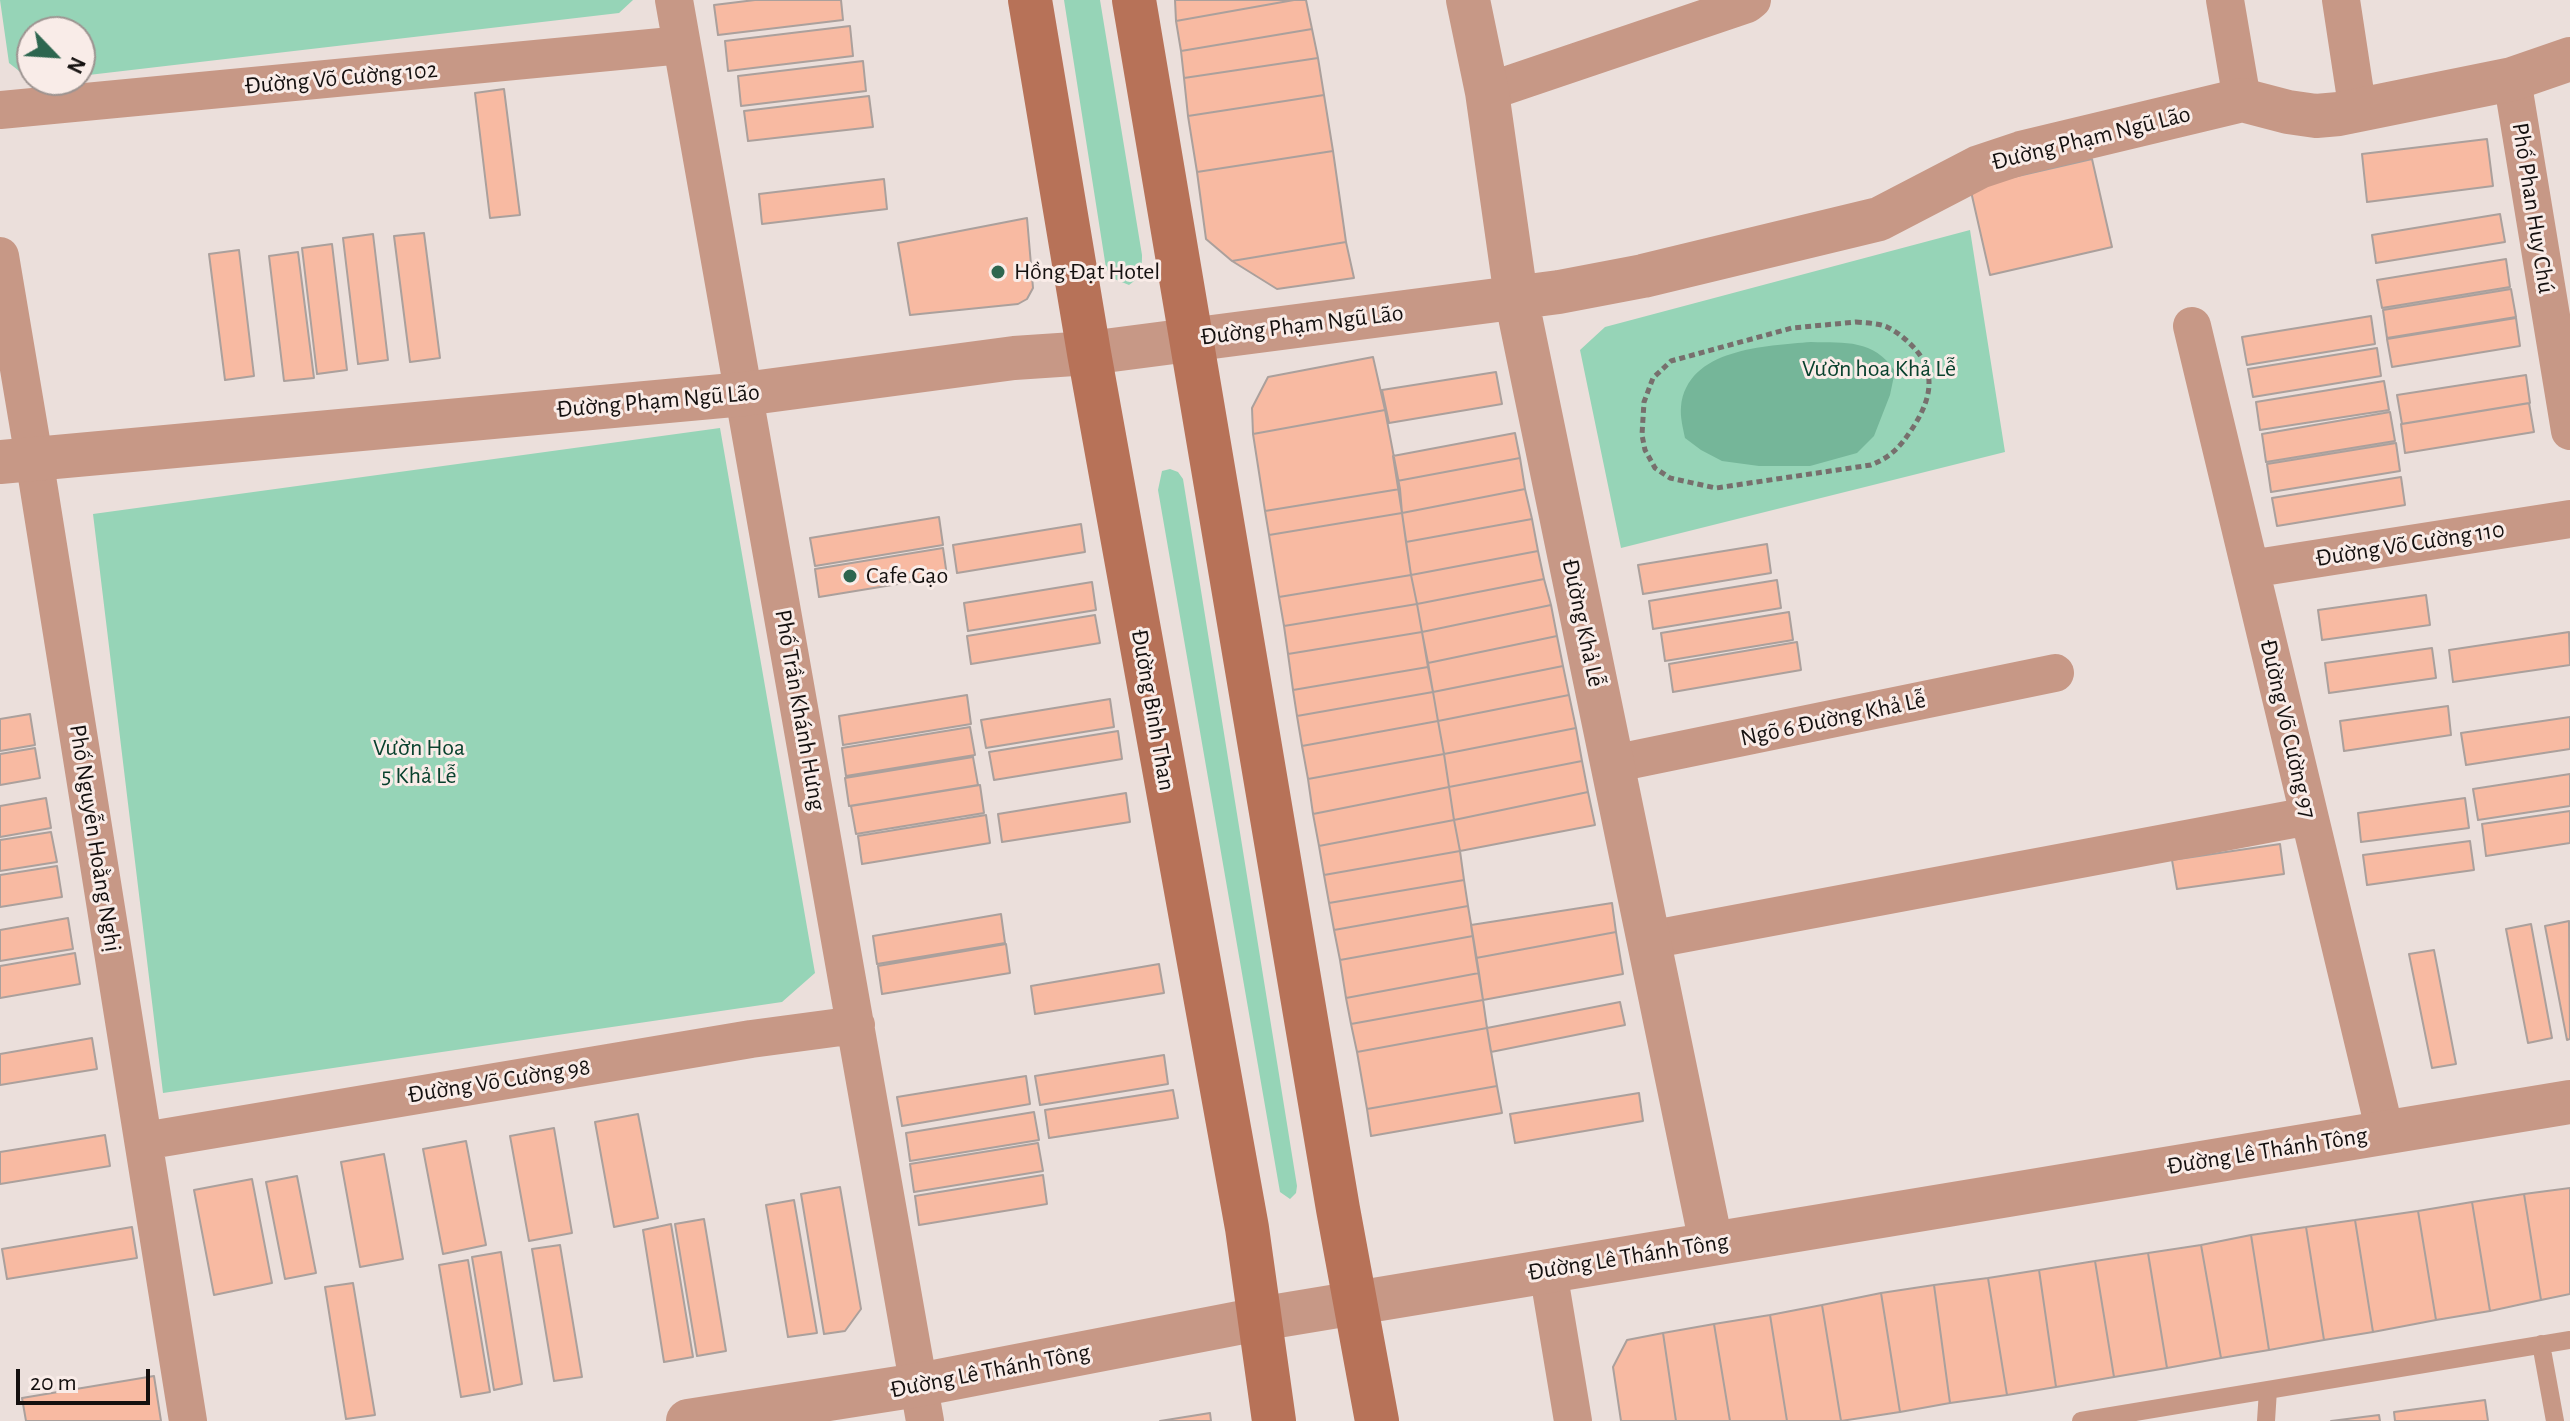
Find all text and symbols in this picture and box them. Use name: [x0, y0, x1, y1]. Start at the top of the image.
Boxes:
north arrow: [16, 16, 96, 96]
text: N: [63, 54, 89, 77]
street label: Đường Võ Cường 102: [243, 55, 439, 101]
street label: Đường Phạm Ngũ Lão: [1988, 99, 2194, 177]
street label: Phố Phan Huy Chú: [2505, 121, 2561, 295]
place label: Hồng Đạt Hotel: [1014, 258, 1160, 286]
marker: Hồng Đạt Hotel: [989, 263, 1007, 281]
street label: Đường Phạm Ngũ Lão: [1199, 298, 1405, 352]
park label: Vườn hoa Khả Lễ: [1802, 355, 1956, 383]
street label: Đường Phạm Ngũ Lão: [555, 378, 761, 424]
street label: Đường Võ Cường 110: [2313, 515, 2507, 573]
street label: Đường Khả Lễ: [1555, 556, 1611, 690]
place label: Cafe Gạo: [866, 562, 948, 590]
marker: Cafe Gạo: [841, 567, 859, 585]
street label: Phố Trần Khánh Hưng: [768, 607, 832, 813]
street label: Đường Bình Than: [1125, 627, 1181, 793]
street label: Đường Võ Cường 97: [2253, 637, 2323, 821]
street label: Ngõ 6 Đường Khả Lễ: [1738, 685, 1928, 753]
street label: Phố Nguyễn Hoằng Nghị: [63, 722, 127, 954]
park label: Vườn Hoa 5 Khả Lễ: [373, 734, 465, 790]
street label: Đường Võ Cường 98: [406, 1052, 592, 1110]
street label: Đường Lê Thánh Tông: [2165, 1121, 2369, 1181]
street label: Đường Lê Thánh Tông: [1526, 1227, 1730, 1287]
street label: Đường Lê Thánh Tông: [888, 1338, 1092, 1404]
scale bar: [20, 1353, 154, 1403]
text: 20 m: [30, 1371, 77, 1395]

